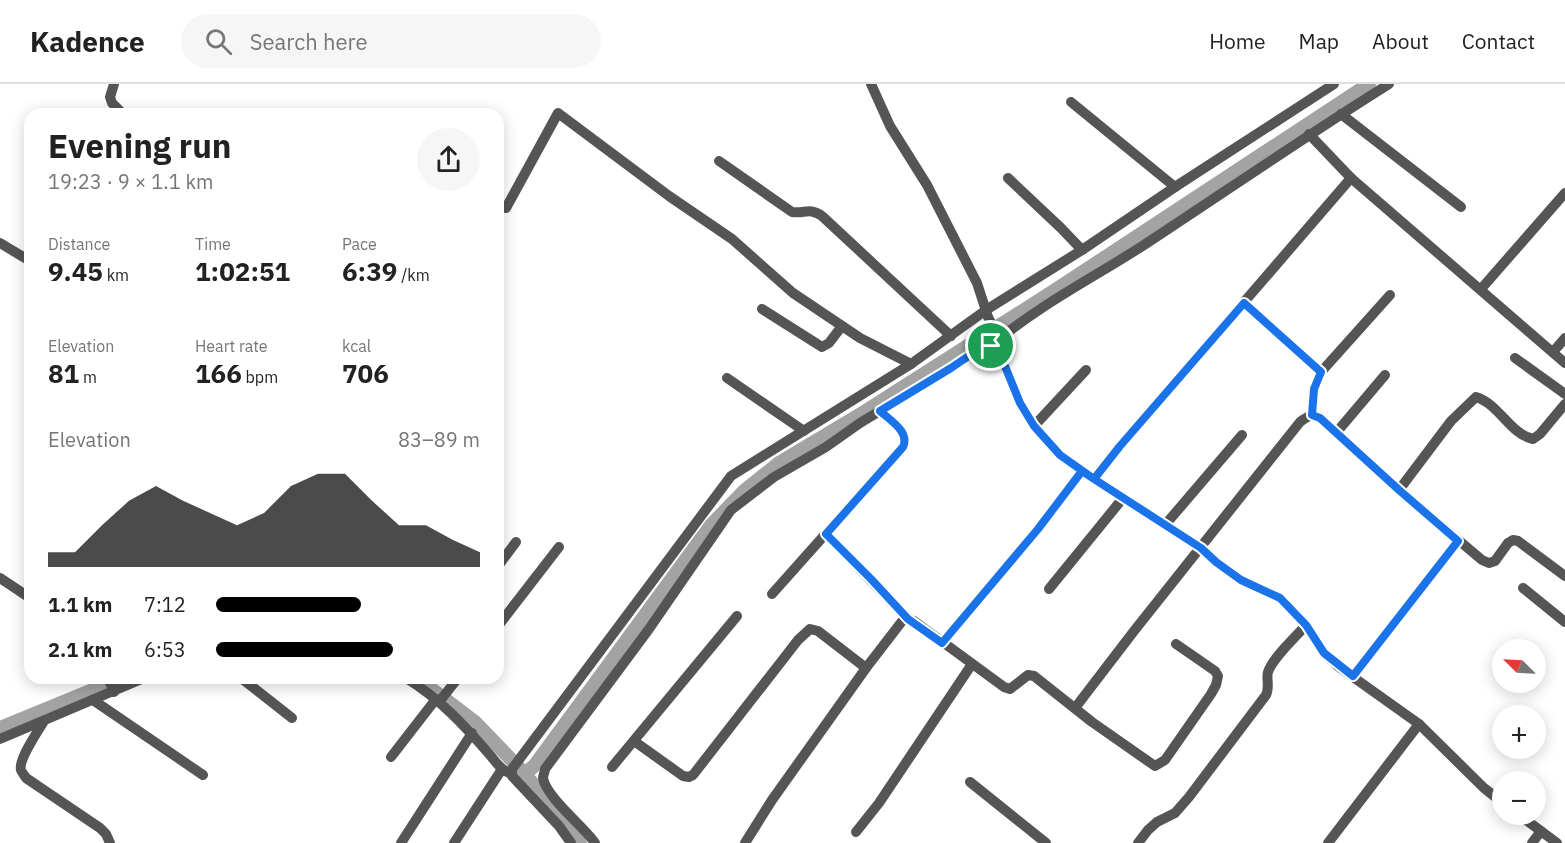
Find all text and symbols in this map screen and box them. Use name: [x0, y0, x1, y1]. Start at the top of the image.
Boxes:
search box: [181, 14, 601, 68]
text: Kadence: [30, 23, 145, 60]
icon: search: [202, 25, 235, 58]
text: Search here: [250, 27, 368, 56]
text: Home: [1209, 27, 1266, 55]
text: Map: [1299, 27, 1339, 55]
text: About: [1372, 27, 1429, 55]
text: Contact: [1462, 27, 1535, 55]
text: Evening run: [48, 124, 232, 167]
button: share: [417, 128, 480, 191]
text: 19:23 · 9 × 1.1 km: [48, 168, 213, 195]
text: Distance: [48, 234, 110, 254]
text: Time: [195, 234, 231, 254]
text: Pace: [342, 234, 377, 254]
text: 9.45: [48, 254, 103, 288]
text: 1:02:51: [195, 254, 290, 288]
text: 6:39: [342, 254, 397, 288]
text: km: [103, 265, 129, 285]
text: /km: [397, 265, 430, 285]
pin: [965, 320, 1016, 371]
icon: arrive: [974, 329, 1007, 362]
text: Elevation: [48, 336, 114, 356]
text: Heart rate: [195, 336, 268, 356]
text: kcal: [342, 336, 371, 356]
text: 81: [48, 356, 79, 390]
text: 166: [195, 356, 242, 390]
text: 706: [342, 356, 389, 390]
text: m: [79, 367, 97, 387]
text: bpm: [242, 367, 278, 387]
text: Elevation: [48, 426, 131, 453]
text: 83–89 m: [398, 426, 480, 453]
text: 1.1 km: [48, 591, 112, 618]
text: 7:12: [144, 591, 186, 618]
text: 2.1 km: [48, 636, 112, 663]
text: 6:53: [144, 636, 186, 663]
north arrow: [1492, 639, 1546, 693]
map controls: [1492, 639, 1546, 825]
button: +: [1492, 705, 1546, 759]
button: −: [1492, 771, 1546, 825]

